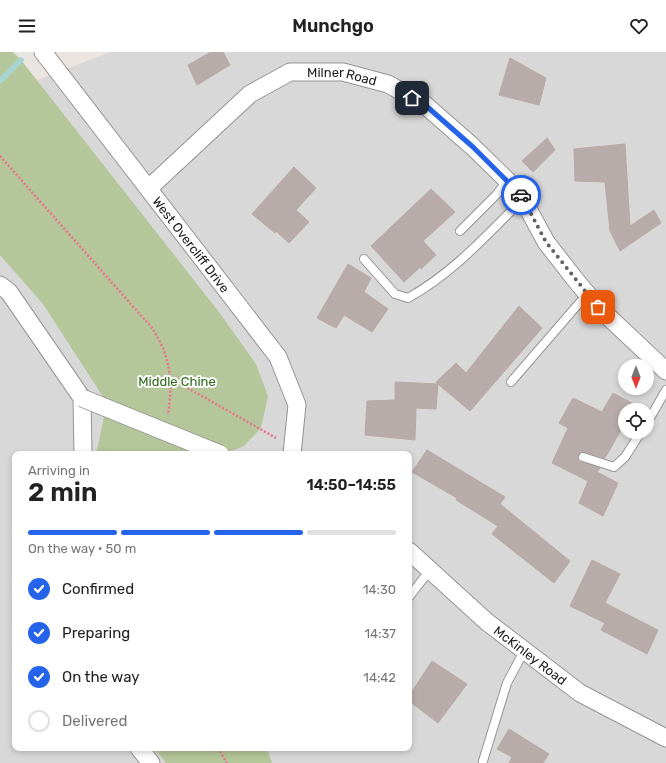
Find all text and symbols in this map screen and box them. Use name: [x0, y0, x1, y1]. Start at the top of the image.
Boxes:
icon: menu: [16, 15, 38, 37]
text: Munchgo: [292, 15, 374, 37]
icon: heart: [628, 15, 650, 37]
street label: Milner Road: [307, 65, 378, 88]
pin: [395, 81, 429, 115]
icon: home: [401, 87, 423, 109]
courier: [501, 175, 541, 215]
icon: car: [510, 184, 532, 206]
street label: West Overcliff Drive: [150, 194, 233, 295]
pin: [581, 290, 615, 324]
icon: bag: [587, 296, 609, 318]
north arrow: [618, 359, 654, 395]
map controls: [618, 359, 654, 439]
park label: Middle Chine: [138, 374, 216, 389]
button: locate: [618, 403, 654, 439]
text: Arriving in: [28, 463, 90, 478]
text: 14:50–14:55: [307, 476, 396, 494]
text: 2 min: [28, 477, 97, 508]
text: On the way · 50 m: [28, 541, 136, 556]
icon: check: [28, 578, 50, 600]
text: Confirmed: [62, 580, 134, 598]
text: 14:30: [363, 582, 396, 597]
icon: check: [28, 622, 50, 644]
street label: McKinley Road: [491, 623, 570, 688]
text: Preparing: [62, 624, 130, 642]
text: 14:37: [365, 626, 396, 641]
icon: check: [28, 666, 50, 688]
text: On the way: [62, 668, 140, 686]
text: 14:42: [363, 670, 396, 685]
text: Delivered: [62, 712, 127, 730]

